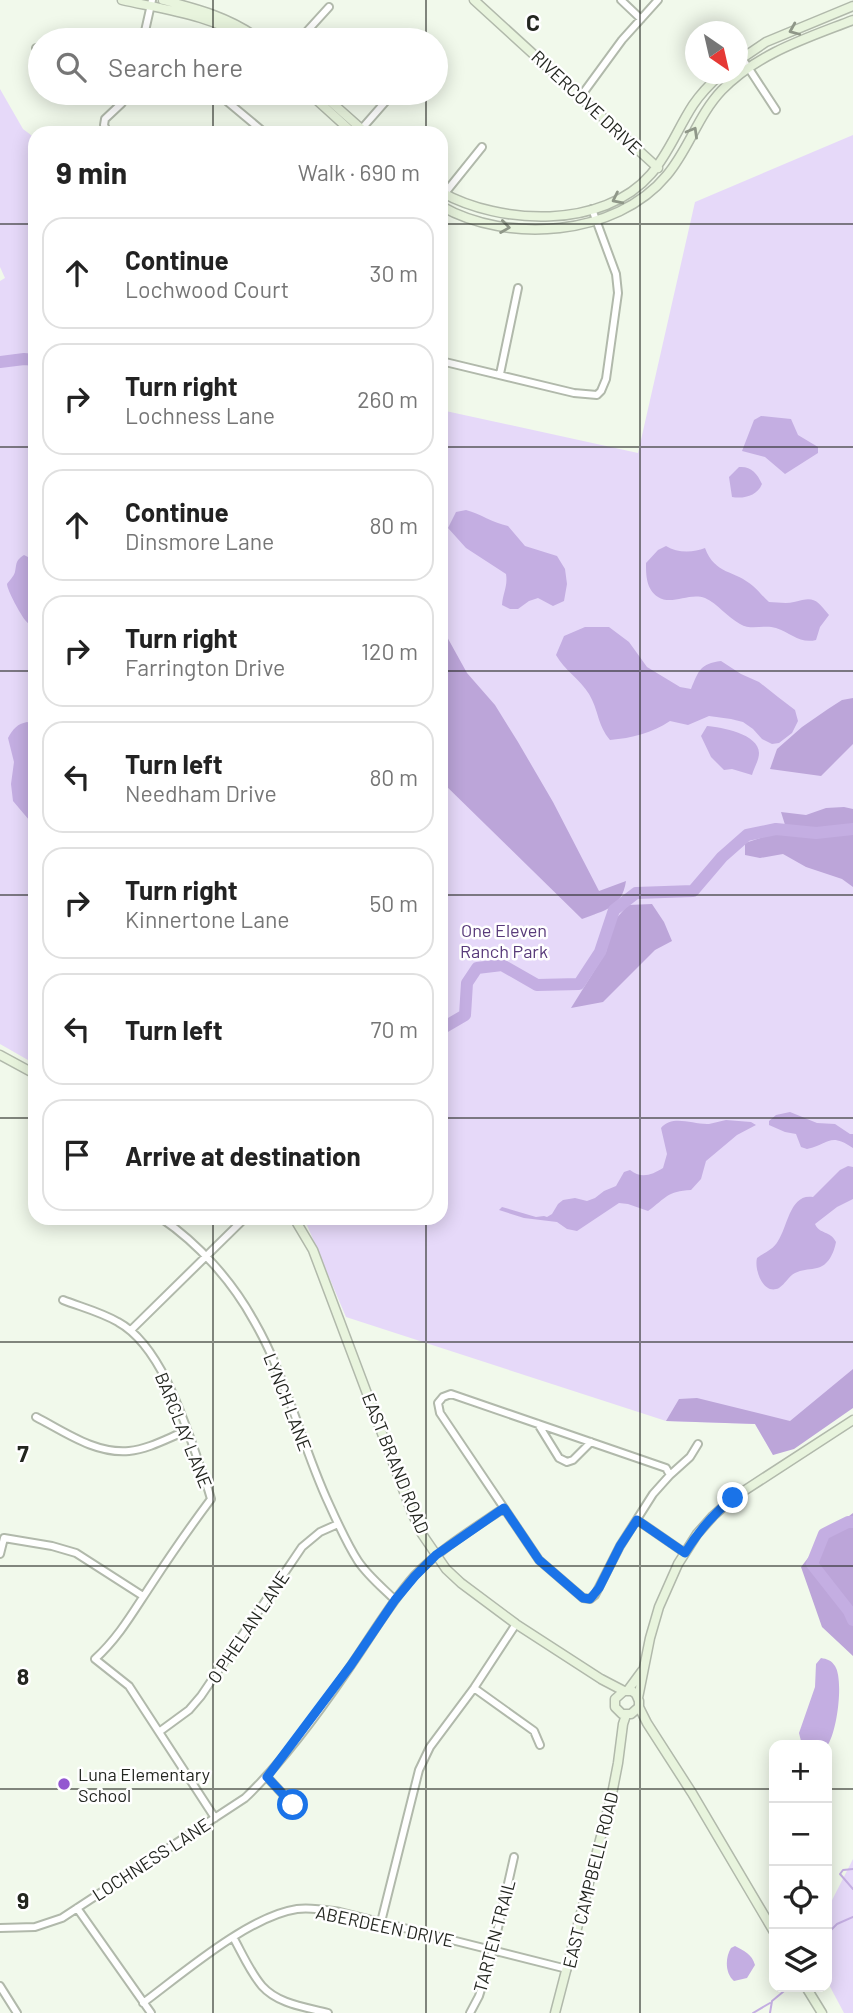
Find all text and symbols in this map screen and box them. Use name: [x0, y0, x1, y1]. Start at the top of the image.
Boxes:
text: C: [526, 8, 540, 36]
north arrow: [685, 21, 748, 84]
one-way arrow: [788, 22, 801, 36]
search box: [28, 28, 448, 105]
street label: RIVERCOVE DRIVE: [527, 45, 647, 159]
icon: search: [52, 48, 90, 86]
text: Search here: [108, 51, 243, 82]
one-way arrow: [685, 127, 698, 140]
text: 9 min: [56, 154, 127, 190]
text: Walk · 690 m: [298, 158, 420, 186]
one-way arrow: [612, 190, 624, 204]
one-way arrow: [499, 219, 511, 234]
text: Continue: [125, 244, 229, 275]
icon: ahead: [58, 254, 96, 292]
text: 30 m: [370, 259, 418, 287]
text: Lochwood Court: [125, 275, 289, 303]
text: Turn right: [125, 370, 238, 401]
icon: right: [58, 380, 96, 418]
text: 260 m: [357, 385, 418, 413]
text: Lochness Lane: [125, 401, 275, 429]
text: Continue: [125, 496, 229, 527]
icon: ahead: [58, 506, 96, 544]
text: 80 m: [369, 511, 418, 539]
text: Dinsmore Lane: [125, 527, 274, 555]
text: Turn right: [125, 622, 238, 653]
icon: right: [58, 632, 96, 670]
text: 120 m: [361, 637, 418, 665]
text: Farrington Drive: [125, 653, 285, 681]
text: Turn left: [125, 748, 223, 779]
icon: left: [58, 758, 96, 796]
text: 80 m: [369, 763, 418, 791]
text: Needham Drive: [125, 779, 277, 807]
text: Turn right: [125, 874, 238, 905]
icon: right: [58, 884, 96, 922]
text: 50 m: [370, 889, 418, 917]
text: Kinnertone Lane: [125, 905, 289, 933]
park label: One Eleven Ranch Park: [460, 919, 548, 962]
icon: left: [58, 1010, 96, 1048]
text: Turn left: [125, 1014, 223, 1045]
text: 70 m: [371, 1015, 418, 1043]
icon: arrive: [58, 1136, 96, 1174]
text: Arrive at destination: [125, 1140, 361, 1171]
street label: LYNCH LANE: [259, 1350, 317, 1454]
street label: BARCLAY LANE: [151, 1369, 217, 1491]
street label: EAST BRAND ROAD: [358, 1389, 434, 1537]
text: 7: [17, 1439, 29, 1467]
route end: [717, 1482, 748, 1513]
street label: O PHELAN LANE: [202, 1567, 294, 1687]
text: 8: [17, 1662, 29, 1690]
map controls: [769, 1740, 832, 1992]
button: +: [769, 1740, 832, 1803]
place label: Luna Elementary School: [78, 1763, 210, 1806]
marker: Luna Elementary School: [56, 1776, 72, 1792]
route start: [277, 1789, 308, 1820]
street label: EAST CAMPBELL ROAD: [557, 1790, 623, 1970]
button: −: [769, 1803, 832, 1866]
street label: LOCHNESS LANE: [88, 1813, 214, 1905]
button: locate: [769, 1866, 832, 1929]
street label: TARTEN TRAIL: [468, 1877, 520, 1995]
text: 9: [17, 1886, 29, 1914]
street label: ABERDEEN DRIVE: [314, 1901, 456, 1951]
button: layers: [769, 1929, 832, 1992]

